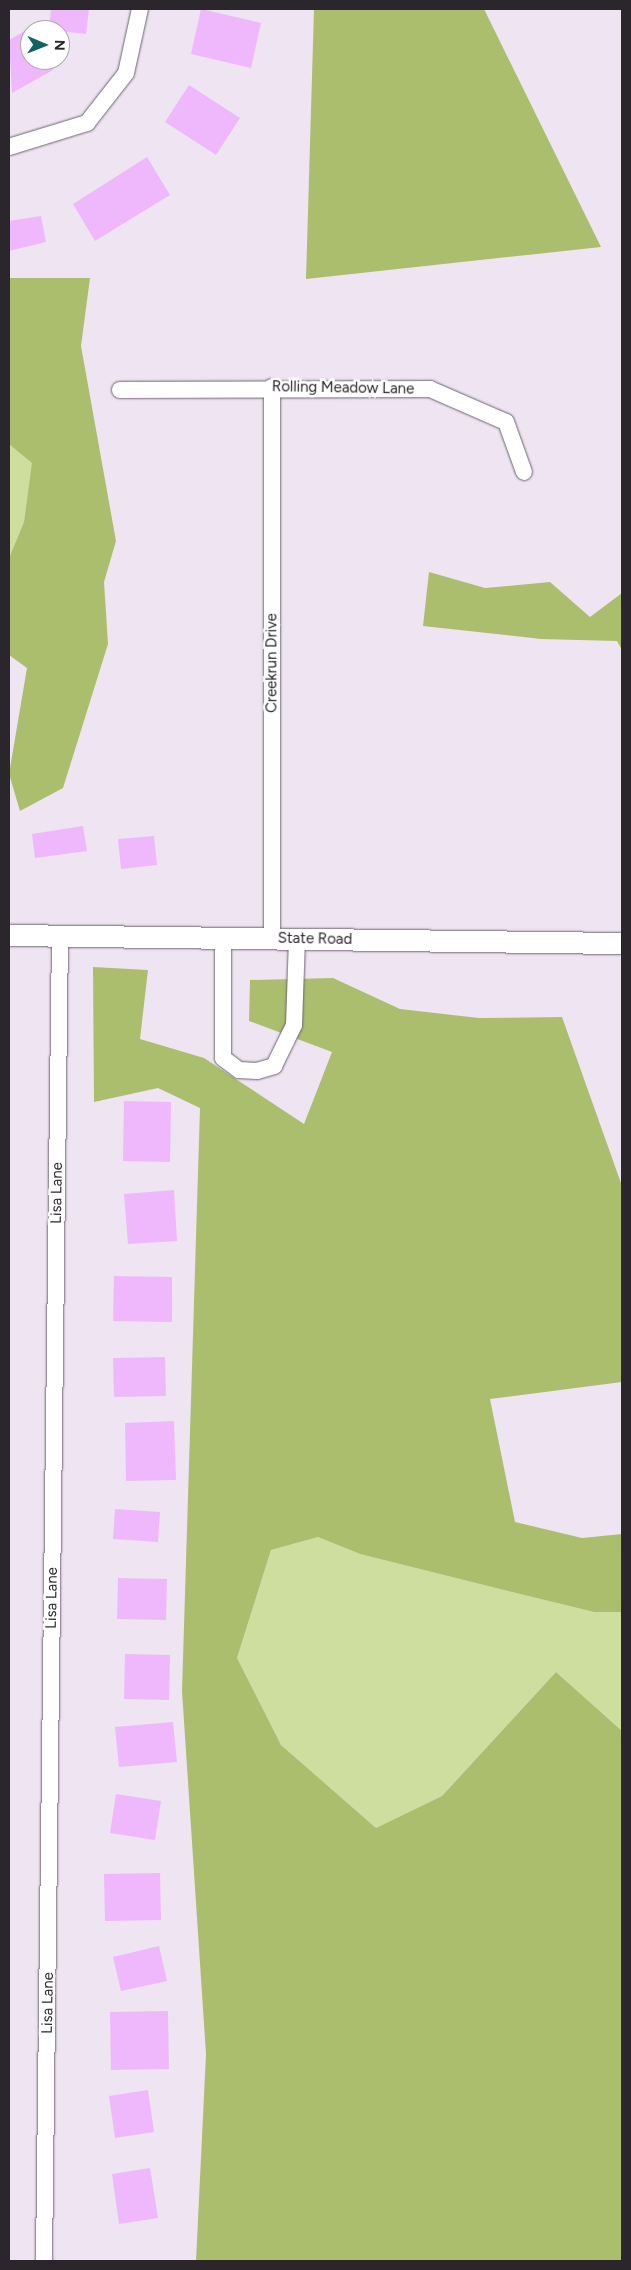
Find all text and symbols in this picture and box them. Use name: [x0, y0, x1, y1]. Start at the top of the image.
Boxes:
north arrow: [20, 20, 70, 70]
text: N: [51, 40, 68, 51]
street label: Rolling Meadow Lane: [272, 378, 414, 398]
street label: Creekrun Drive: [263, 613, 281, 713]
street label: State Road: [278, 929, 352, 949]
street label: Lisa Lane: [47, 1162, 67, 1224]
street label: Lisa Lane: [42, 1567, 62, 1629]
street label: Lisa Lane: [38, 1972, 58, 2034]

